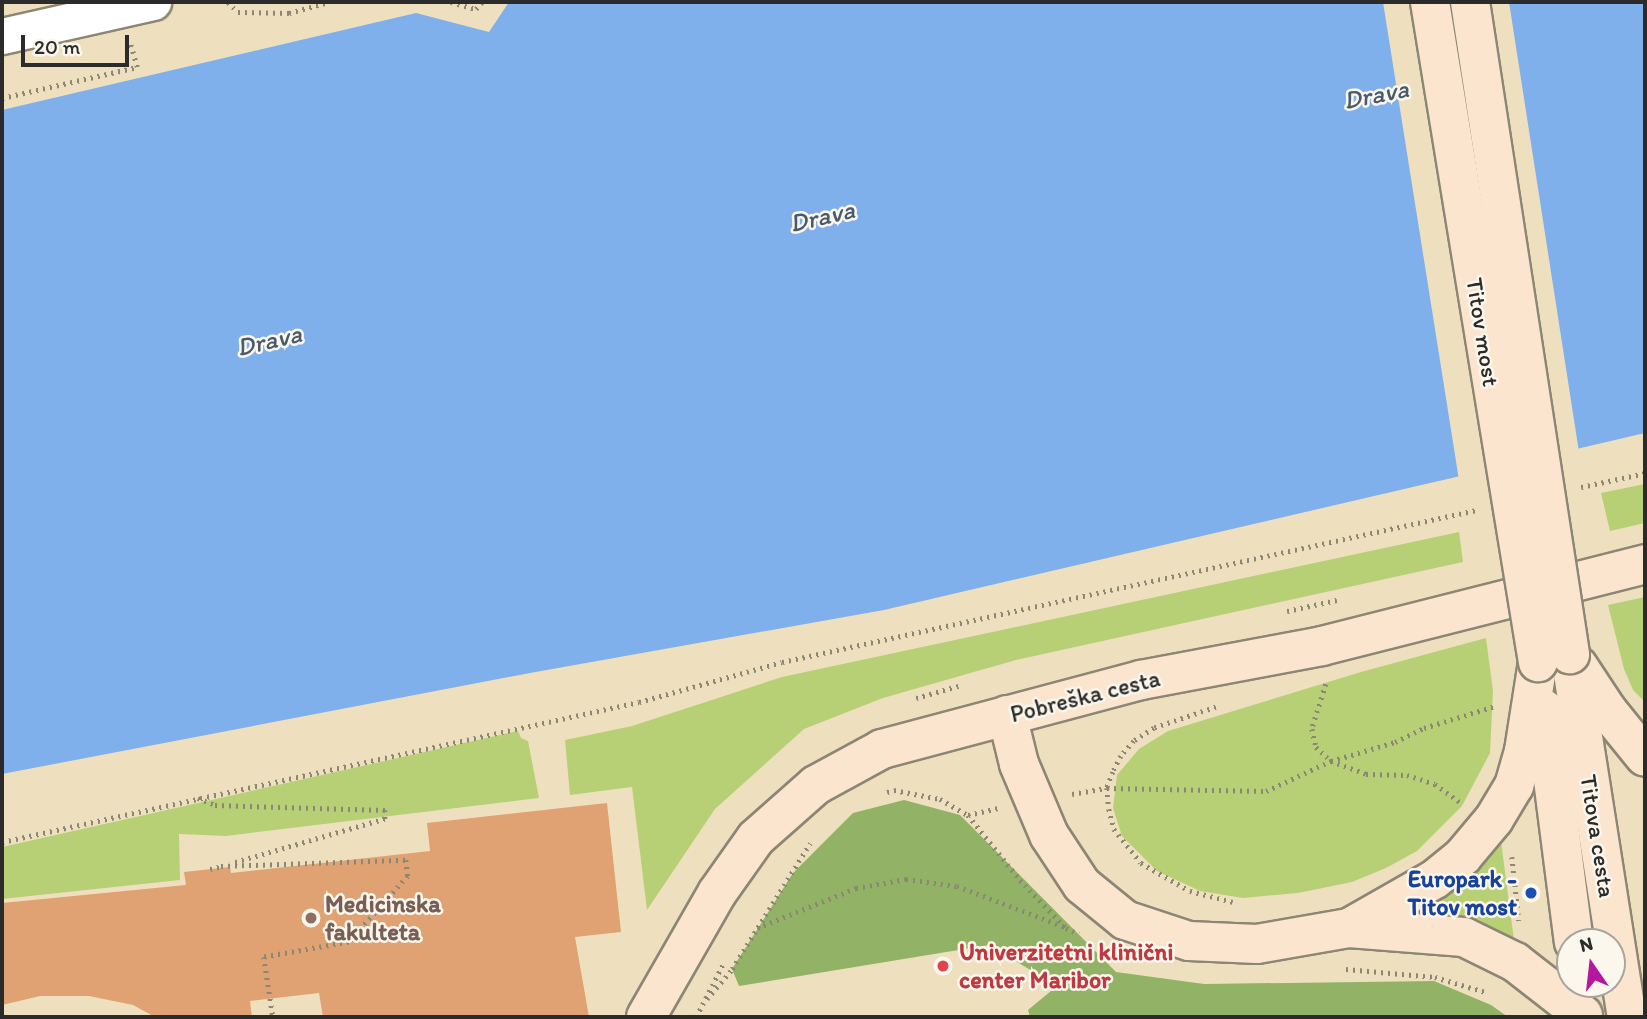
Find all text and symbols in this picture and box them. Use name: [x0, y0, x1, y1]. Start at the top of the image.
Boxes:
scale bar: [24, 21, 133, 65]
text: 20 m: [34, 34, 80, 59]
water label: Drava: [1341, 73, 1411, 117]
water label: Drava: [786, 194, 858, 240]
street label: Titov most: [1460, 276, 1506, 388]
water label: Drava: [233, 318, 305, 364]
street label: Pobreška cesta: [1007, 663, 1163, 729]
street label: Titova cesta: [1574, 773, 1622, 899]
place label: Europark - Titov most: [1408, 865, 1517, 921]
marker: Europark - Titov most: [1523, 885, 1539, 901]
place label: Medicinska fakulteta: [325, 890, 441, 946]
marker: Medicinska fakulteta: [303, 910, 319, 926]
north arrow: [1556, 928, 1626, 998]
text: N: [1577, 931, 1595, 957]
place label: Univerzitetni klinični center Maribor: [959, 938, 1174, 994]
marker: Univerzitetni klinični center Maribor: [933, 956, 953, 976]

